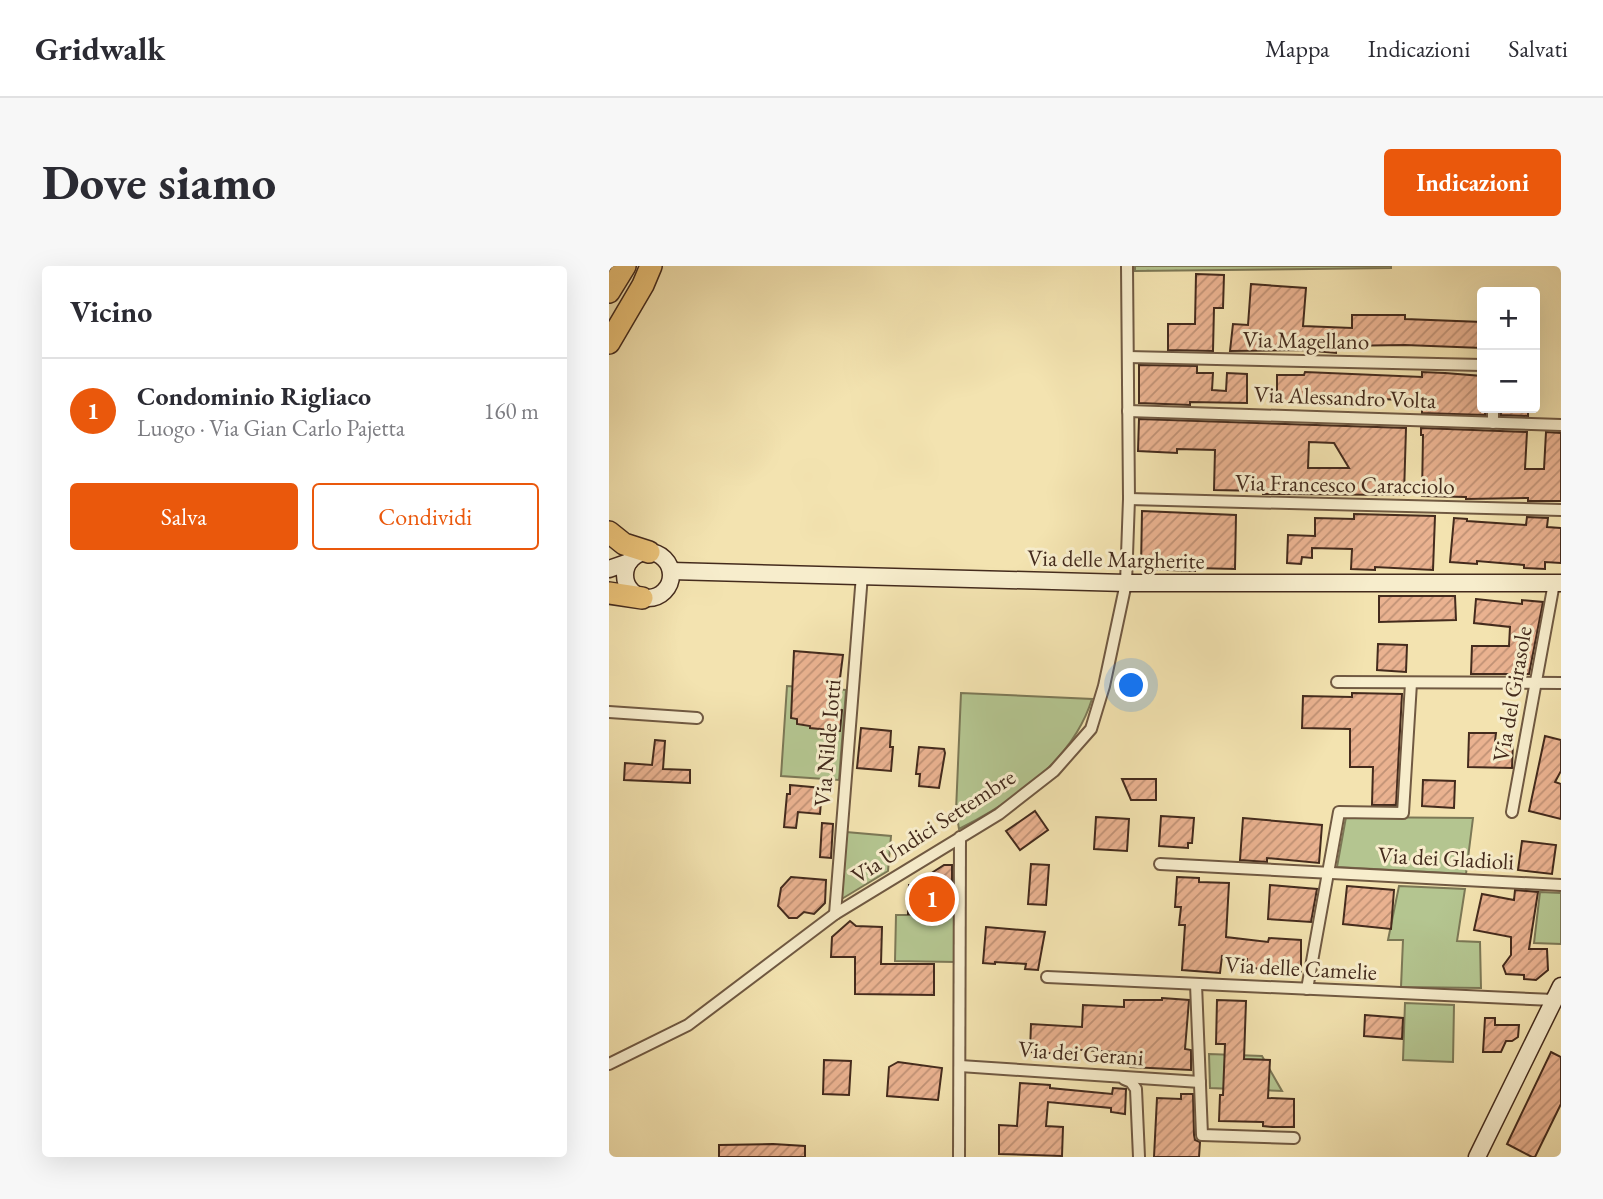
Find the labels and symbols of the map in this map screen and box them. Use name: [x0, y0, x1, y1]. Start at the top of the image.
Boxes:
street label: Via Magellano: [1242, 324, 1370, 356]
street label: Via Alessandro Volta: [1253, 379, 1437, 415]
street label: Via Francesco Caracciolo: [1235, 467, 1455, 501]
street label: Via delle Margherite: [1027, 542, 1205, 576]
street label: Via del Girasole: [1485, 624, 1539, 764]
your location: [1114, 668, 1148, 702]
street label: Via Nilde Iotti: [806, 677, 848, 808]
street label: Via Undici Settembre: [845, 762, 1021, 890]
street label: Via dei Gladioli: [1377, 839, 1515, 877]
pin: 1: [909, 873, 955, 925]
street label: Via delle Camelie: [1224, 949, 1378, 987]
street label: Via dei Gerani: [1017, 1034, 1145, 1072]

